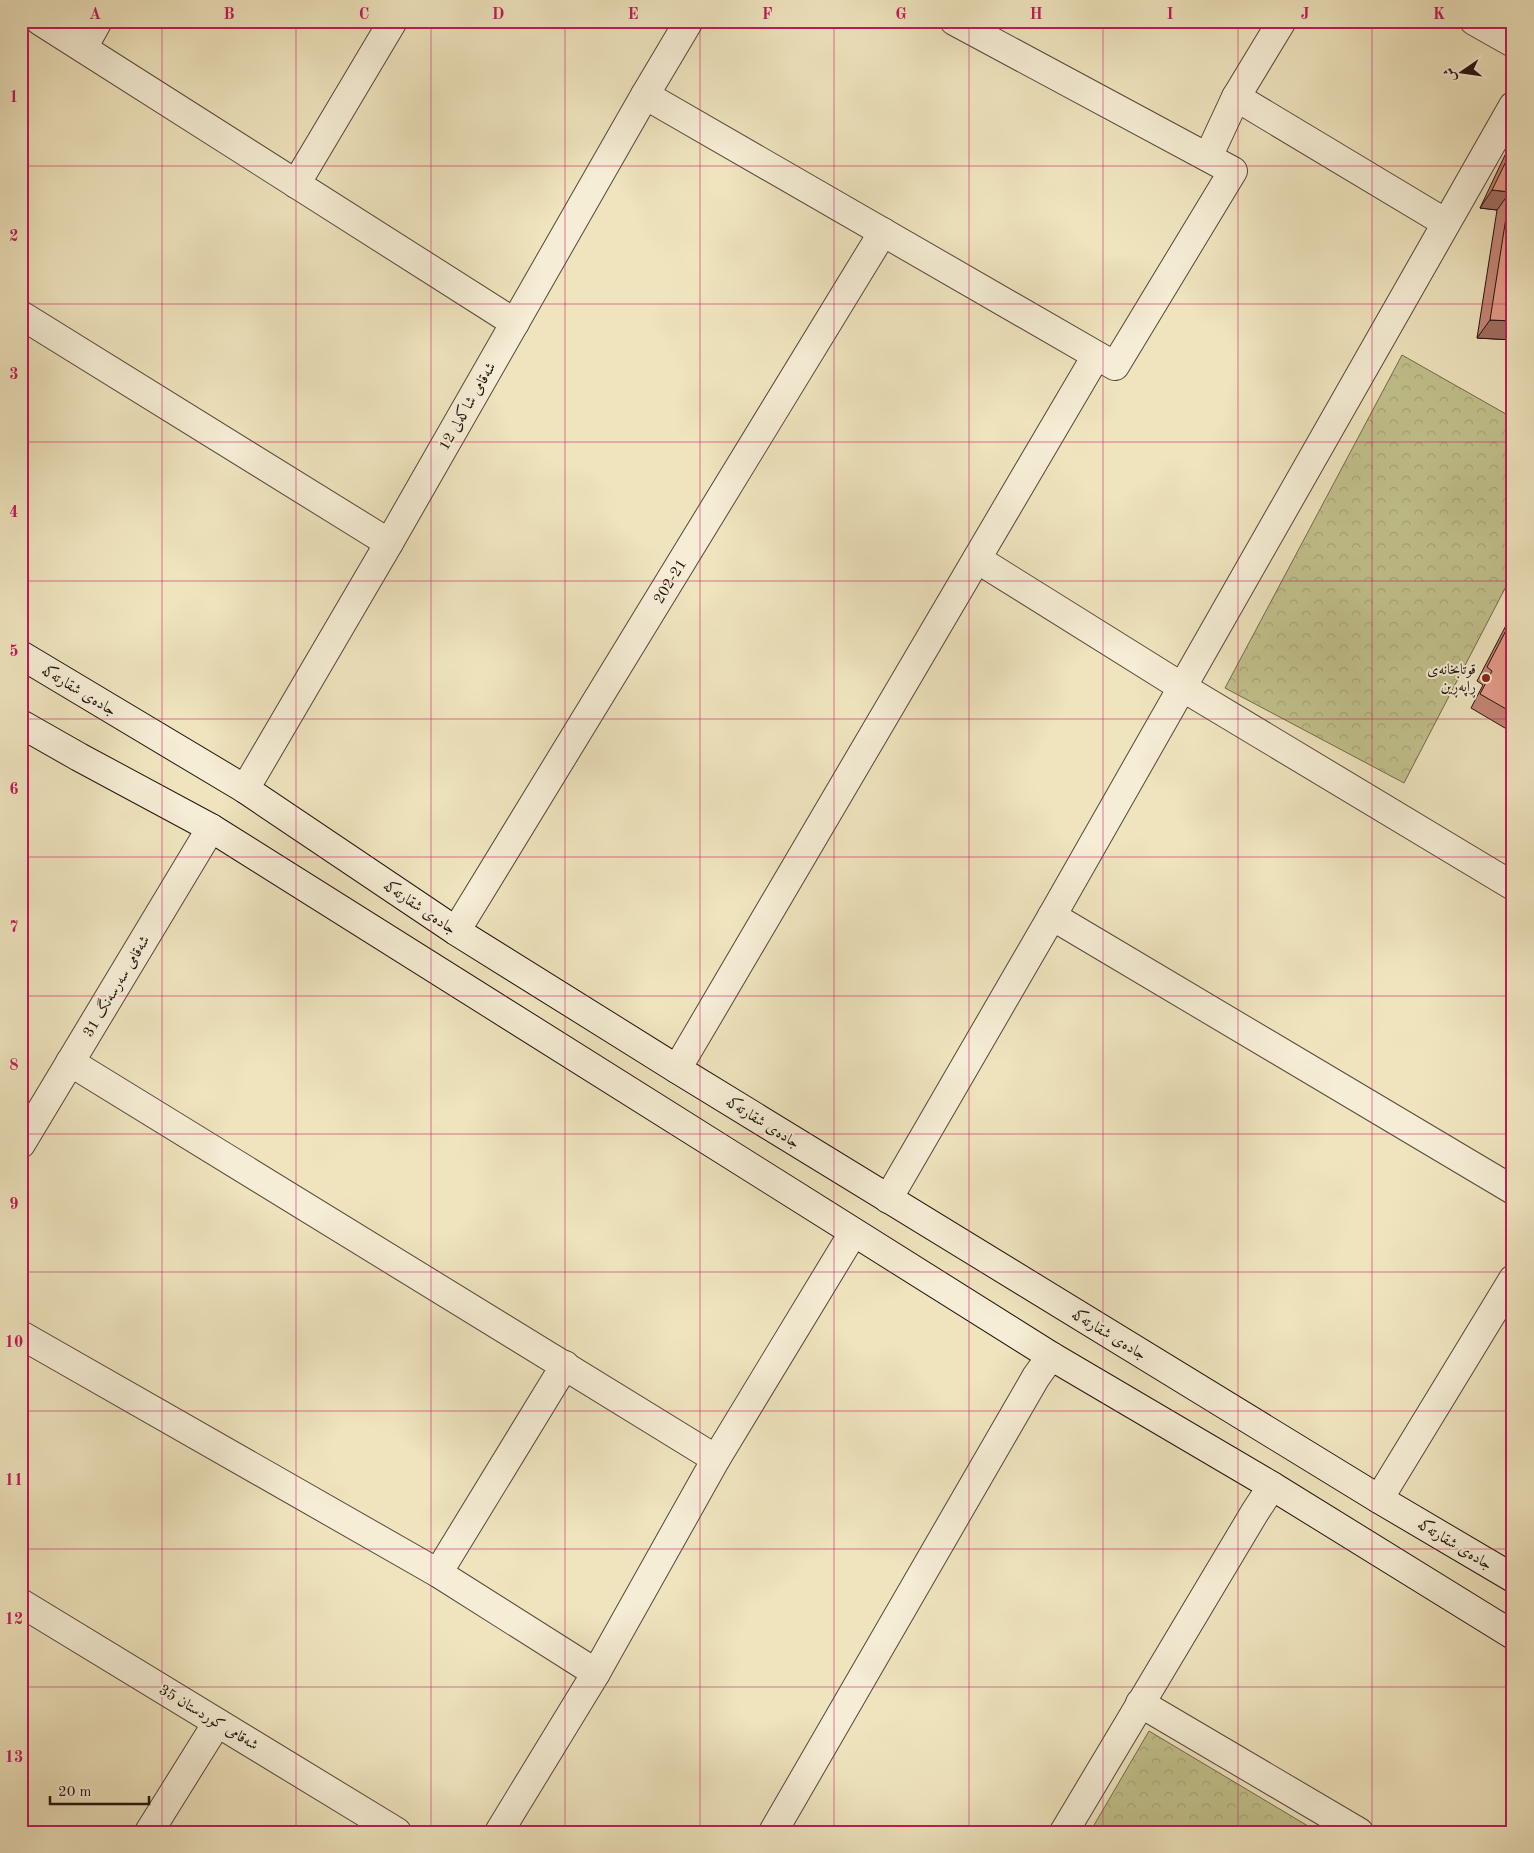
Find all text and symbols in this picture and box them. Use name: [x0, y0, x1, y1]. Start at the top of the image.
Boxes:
text: A: [89, 7, 101, 23]
text: B: [223, 7, 235, 23]
text: C: [359, 7, 369, 23]
text: D: [492, 7, 504, 23]
text: E: [627, 7, 639, 23]
text: F: [762, 7, 773, 23]
text: G: [895, 7, 907, 23]
text: H: [1029, 7, 1043, 23]
text: I: [1166, 7, 1174, 23]
text: J: [1301, 7, 1310, 23]
text: K: [1433, 7, 1445, 23]
north arrow: [1436, 48, 1486, 98]
text: ش: [1442, 66, 1459, 83]
text: 1: [9, 90, 19, 106]
text: 2: [9, 229, 19, 245]
street label: شەقامی شاکەلی 12: [435, 359, 499, 453]
text: 3: [9, 367, 19, 383]
text: 4: [9, 505, 19, 521]
street label: 202-21: [652, 557, 690, 607]
text: 5: [9, 644, 19, 660]
street label: جادەی شقارتەکە: [38, 661, 120, 719]
place label: قوتابخانەی ڕاپەڕین: [1427, 663, 1476, 698]
marker: قوتابخانەی ڕاپەڕین: [1480, 672, 1492, 684]
text: 6: [9, 782, 19, 798]
street label: جادەی شقارتەکە: [380, 876, 460, 938]
text: 7: [9, 920, 19, 936]
street label: شەقامی سەرسەنگ 31: [78, 932, 153, 1040]
text: 8: [9, 1058, 19, 1074]
street label: جادەی شقارتەکە: [723, 1092, 803, 1152]
text: 9: [9, 1197, 19, 1213]
street label: جادەی شقارتەکە: [1068, 1305, 1150, 1363]
text: 10: [5, 1335, 23, 1351]
text: 11: [5, 1473, 23, 1489]
street label: جادەی شقارتەکە: [1414, 1515, 1496, 1573]
text: 12: [5, 1612, 23, 1628]
street label: شەقامی کوردستان 35: [156, 1682, 261, 1754]
text: 13: [5, 1750, 23, 1766]
scale bar: [50, 1773, 149, 1805]
text: 20 m: [58, 1785, 92, 1800]

